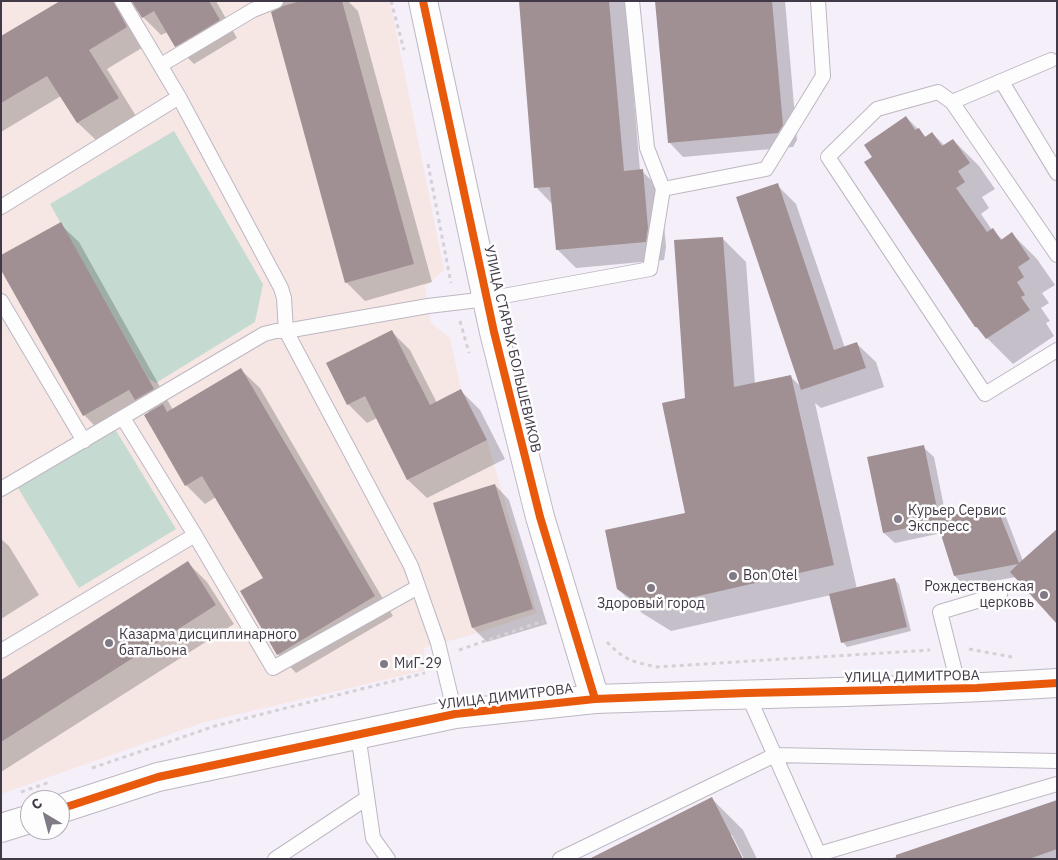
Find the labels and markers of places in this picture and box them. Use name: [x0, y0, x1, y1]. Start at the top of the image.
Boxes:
place label: Курьер Сервис Экспресс: [908, 503, 1006, 536]
marker: Курьер Сервис Экспресс: [892, 513, 904, 525]
place label: Bon Otel: [743, 568, 798, 584]
marker: Bon Otel: [727, 570, 739, 582]
place label: Рождественская церковь: [924, 579, 1034, 612]
marker: Здоровый город: [645, 582, 657, 594]
marker: Рождественская церковь: [1038, 589, 1050, 601]
place label: Здоровый город: [597, 596, 705, 612]
place label: Казарма дисциплинарного батальона: [119, 627, 297, 660]
marker: Казарма дисциплинарного батальона: [103, 637, 115, 649]
place label: МиГ-29: [394, 656, 442, 672]
marker: МиГ-29: [378, 658, 390, 670]

